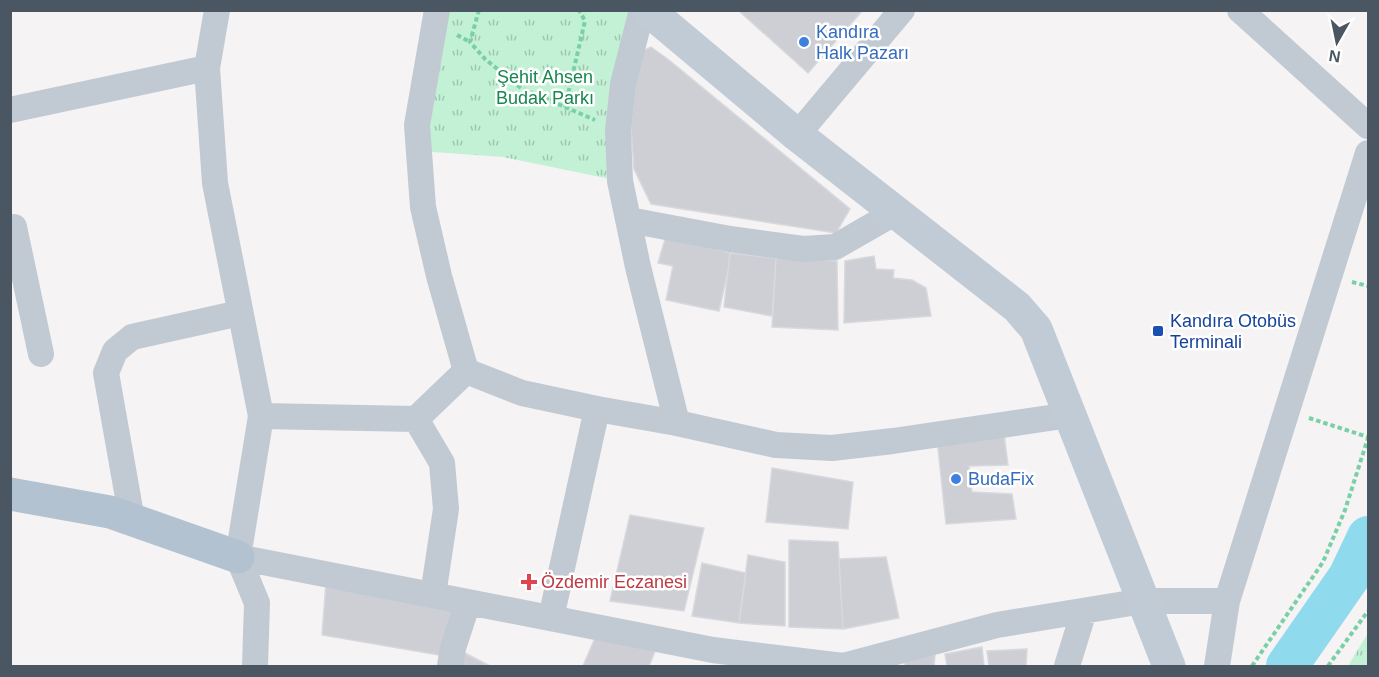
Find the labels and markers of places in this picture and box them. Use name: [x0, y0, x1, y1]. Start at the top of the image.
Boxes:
place label: Kandıra Halk Pazarı: [816, 22, 909, 63]
marker: Kandıra Halk Pazarı: [797, 35, 811, 49]
place label: Kandıra Otobüs Terminali: [1170, 311, 1296, 352]
marker: Kandıra Otobüs Terminali: [1151, 324, 1165, 338]
place label: BudaFix: [968, 469, 1034, 489]
marker: BudaFix: [949, 472, 963, 486]
place label: Özdemir Eczanesi: [541, 572, 687, 592]
marker: Özdemir Eczanesi: [522, 575, 536, 589]

